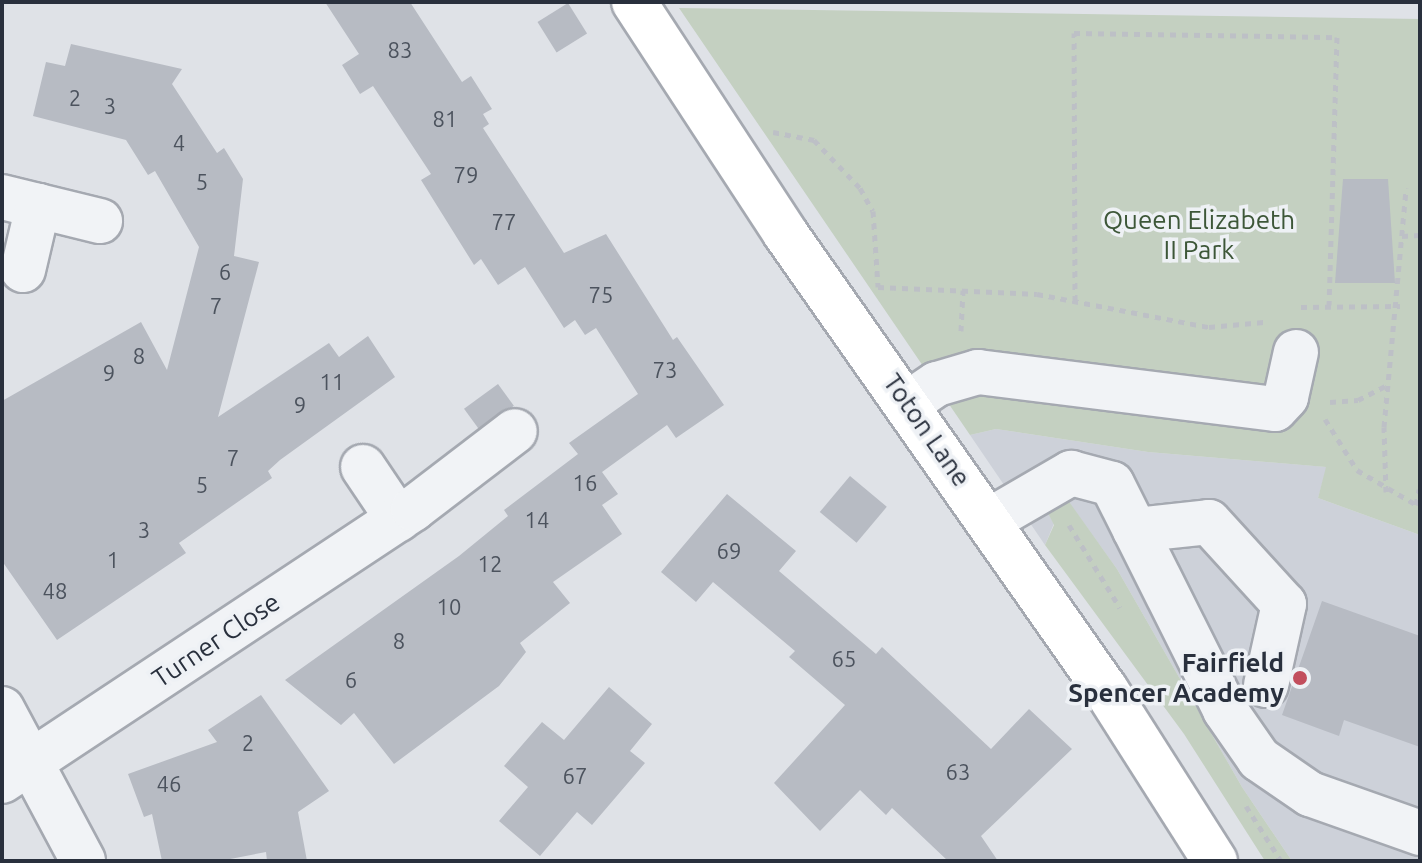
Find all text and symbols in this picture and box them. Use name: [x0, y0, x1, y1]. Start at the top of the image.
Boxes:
house number: 83: [388, 37, 412, 63]
house number: 2: [69, 85, 81, 111]
house number: 3: [104, 93, 116, 119]
house number: 81: [433, 106, 457, 132]
house number: 4: [173, 130, 185, 156]
house number: 79: [454, 162, 478, 188]
house number: 5: [196, 169, 208, 195]
park label: Queen Elizabeth II Park: [1103, 204, 1295, 266]
house number: 77: [492, 209, 516, 235]
house number: 6: [219, 259, 231, 285]
house number: 75: [589, 282, 613, 308]
house number: 7: [210, 293, 222, 319]
house number: 8: [133, 343, 145, 369]
house number: 73: [653, 357, 677, 383]
house number: 9: [103, 360, 115, 386]
street label: Toton Lane: [877, 368, 977, 492]
house number: 11: [320, 369, 344, 395]
house number: 9: [294, 392, 306, 418]
house number: 7: [227, 445, 239, 471]
house number: 16: [573, 470, 597, 496]
house number: 5: [196, 472, 208, 498]
house number: 14: [525, 507, 549, 533]
house number: 3: [138, 517, 150, 543]
house number: 69: [717, 538, 741, 564]
house number: 1: [107, 547, 119, 573]
house number: 12: [478, 551, 502, 577]
house number: 48: [43, 578, 67, 604]
street label: Turner Close: [146, 586, 286, 694]
house number: 10: [437, 594, 461, 620]
house number: 8: [393, 628, 405, 654]
house number: 65: [832, 646, 856, 672]
place label: Fairfield Spencer Academy: [1068, 647, 1284, 708]
house number: 6: [345, 667, 357, 693]
marker: Fairfield Spencer Academy: [1291, 669, 1309, 687]
house number: 2: [242, 730, 254, 756]
house number: 63: [946, 759, 970, 785]
house number: 67: [563, 763, 587, 789]
house number: 46: [157, 771, 181, 797]

